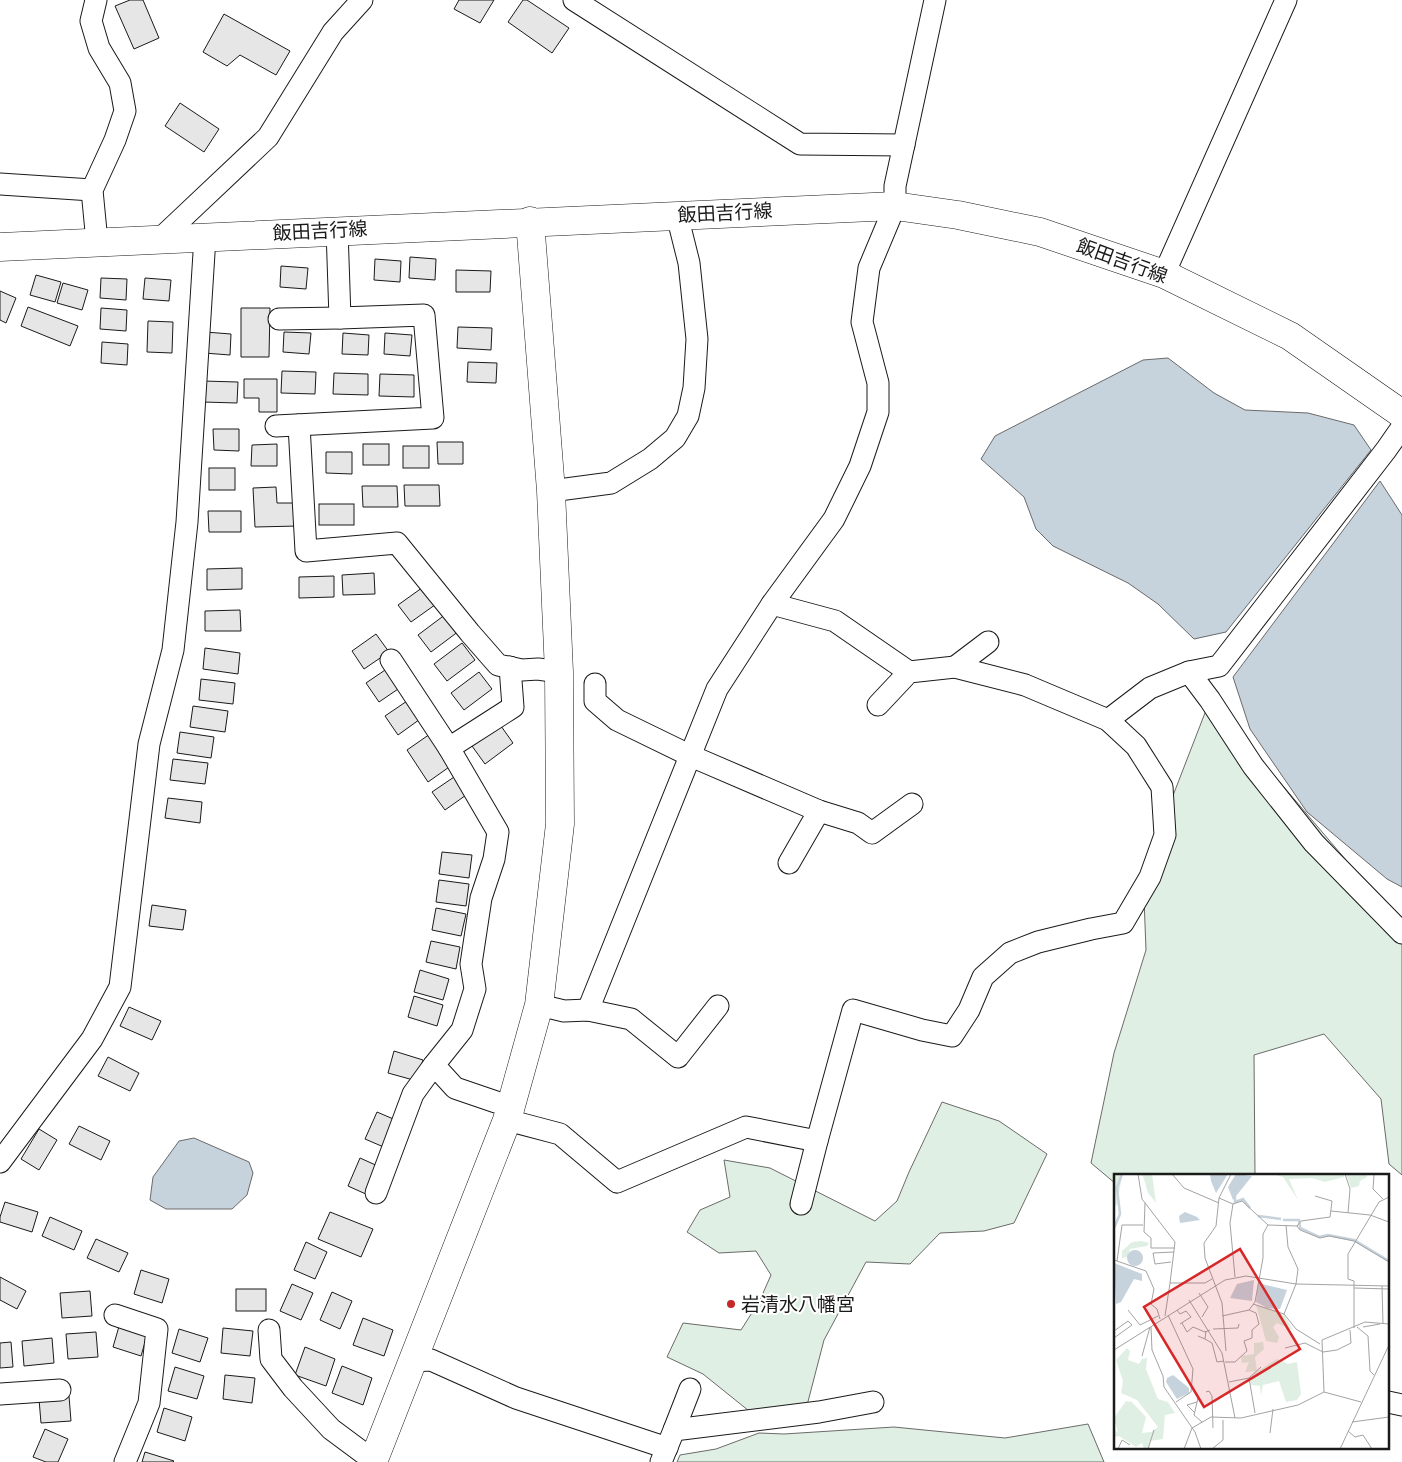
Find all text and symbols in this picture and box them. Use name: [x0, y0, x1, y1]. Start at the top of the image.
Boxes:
street label: 飯田吉行線: [677, 199, 773, 227]
street label: 飯田吉行線: [272, 217, 368, 245]
street label: 飯田吉行線: [1073, 234, 1171, 288]
inset map: [1114, 1174, 1390, 1450]
place label: 岩清水八幡宮: [741, 1293, 855, 1316]
marker: 岩清水八幡宮: [725, 1298, 737, 1310]

